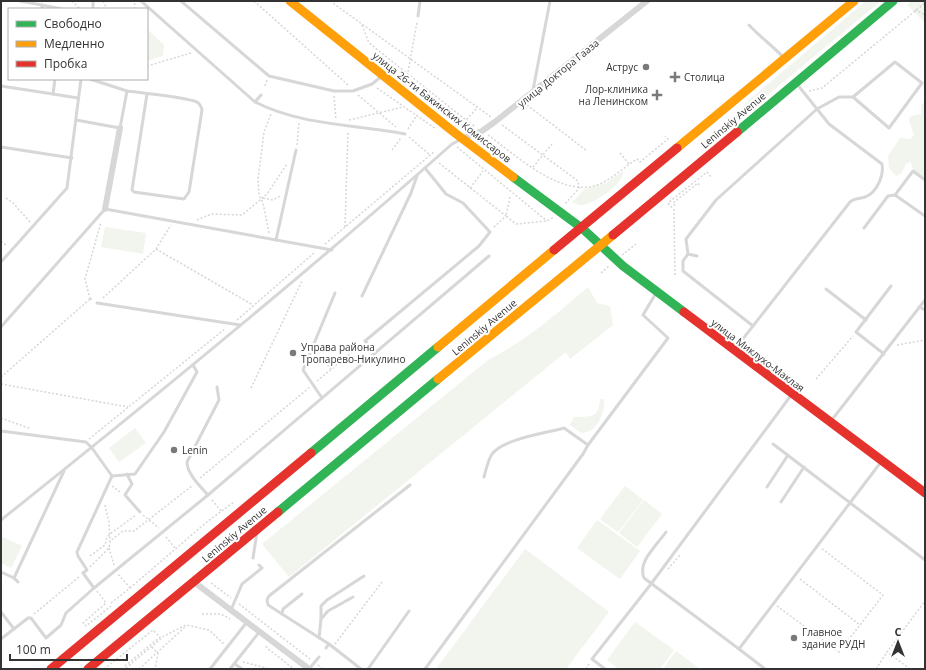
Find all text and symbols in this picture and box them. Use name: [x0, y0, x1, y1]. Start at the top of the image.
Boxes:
legend: [8, 8, 148, 80]
text: Свободно: [44, 15, 102, 32]
text: Медленно: [44, 35, 104, 52]
street label: улица Доктора Гааза: [514, 36, 602, 110]
street label: улица 26-ти Бакинских Комиссаров: [370, 48, 514, 166]
text: Пробка: [44, 55, 87, 72]
place label: Аструс: [606, 60, 638, 74]
marker: Аструс: [641, 62, 651, 72]
place label: Столица: [684, 70, 725, 84]
marker: Столица: [669, 71, 681, 83]
place label: Лор-клиника на Ленинском: [579, 82, 648, 108]
street label: Leninskiy Avenue: [698, 88, 769, 151]
marker: Лор-клиника на Ленинском: [651, 89, 663, 101]
street label: Leninskiy Avenue: [449, 295, 520, 358]
street label: улица Миклухо-Маклая: [708, 315, 808, 395]
place label: Управа района Тропарево-Никулино: [301, 340, 405, 366]
marker: Управа района Тропарево-Никулино: [288, 348, 298, 358]
place label: Lenin: [182, 443, 208, 457]
marker: Lenin: [169, 445, 179, 455]
street label: Leninskiy Avenue: [199, 502, 270, 565]
north arrow: [878, 622, 918, 662]
text: С: [894, 624, 902, 639]
place label: Главное здание РУДН: [802, 625, 865, 651]
marker: Главное здание РУДН: [789, 633, 799, 643]
scale bar: [10, 636, 127, 662]
text: 100 m: [16, 641, 51, 658]

